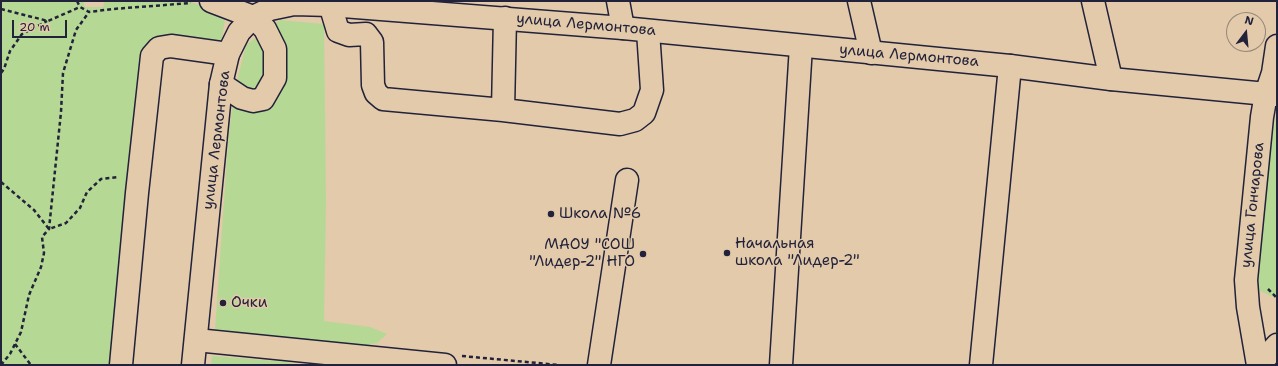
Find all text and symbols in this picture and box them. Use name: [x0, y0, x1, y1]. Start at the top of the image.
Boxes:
street label: улица Лермонтова: [515, 10, 657, 40]
scale bar: [14, 12, 69, 38]
north arrow: [1226, 12, 1266, 52]
text: N: [1243, 13, 1255, 29]
text: 20 m: [19, 19, 50, 35]
street label: улица Лермонтова: [838, 41, 980, 71]
street label: улица Лермонтова: [200, 69, 234, 211]
street label: улица Гончарова: [1237, 141, 1269, 269]
place label: Школа №6: [559, 205, 641, 223]
marker: Школа №6: [546, 209, 556, 219]
place label: Начальная школа "Лидер-2": [735, 235, 860, 270]
place label: МАОУ "СОШ "Лидер-2" НГО: [529, 236, 635, 271]
marker: Начальная школа "Лидер-2": [722, 248, 732, 258]
marker: МАОУ "СОШ "Лидер-2" НГО: [638, 249, 648, 259]
place label: Очки: [231, 294, 267, 312]
marker: Очки: [218, 298, 228, 308]

